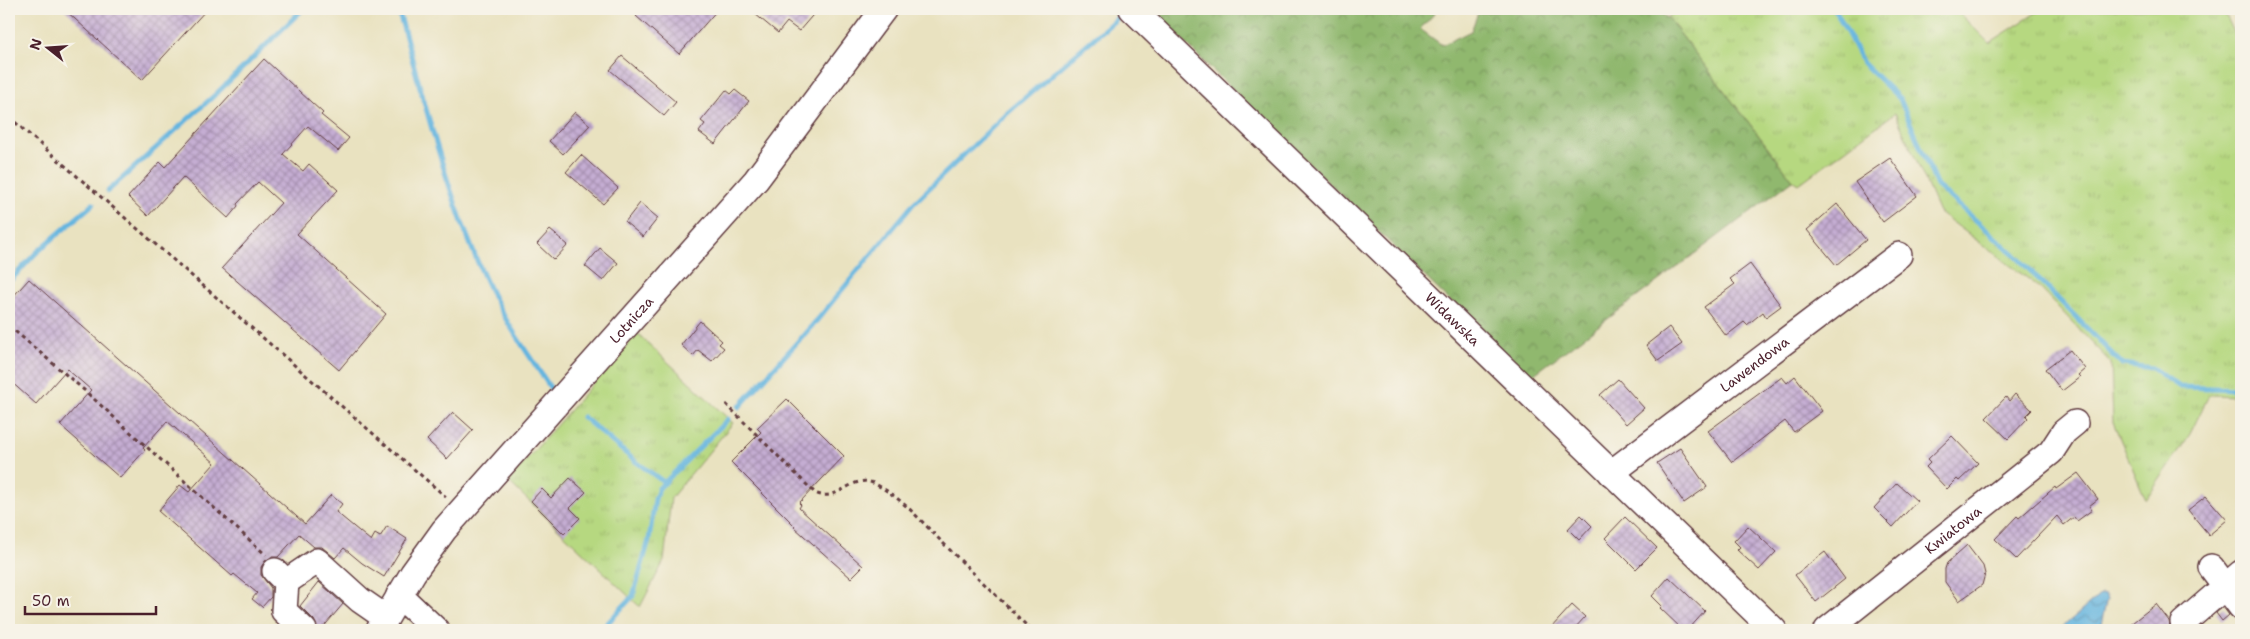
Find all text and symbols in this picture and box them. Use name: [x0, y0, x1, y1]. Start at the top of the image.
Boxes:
north arrow: [22, 22, 72, 72]
text: N: [25, 36, 46, 52]
street label: Widawska: [1421, 288, 1484, 350]
street label: Lotnicza: [606, 292, 657, 347]
street label: Lawendowa: [1716, 332, 1793, 396]
street label: Kwiatowa: [1921, 502, 1985, 558]
scale bar: [25, 584, 156, 616]
text: 50 m: [32, 591, 70, 611]

